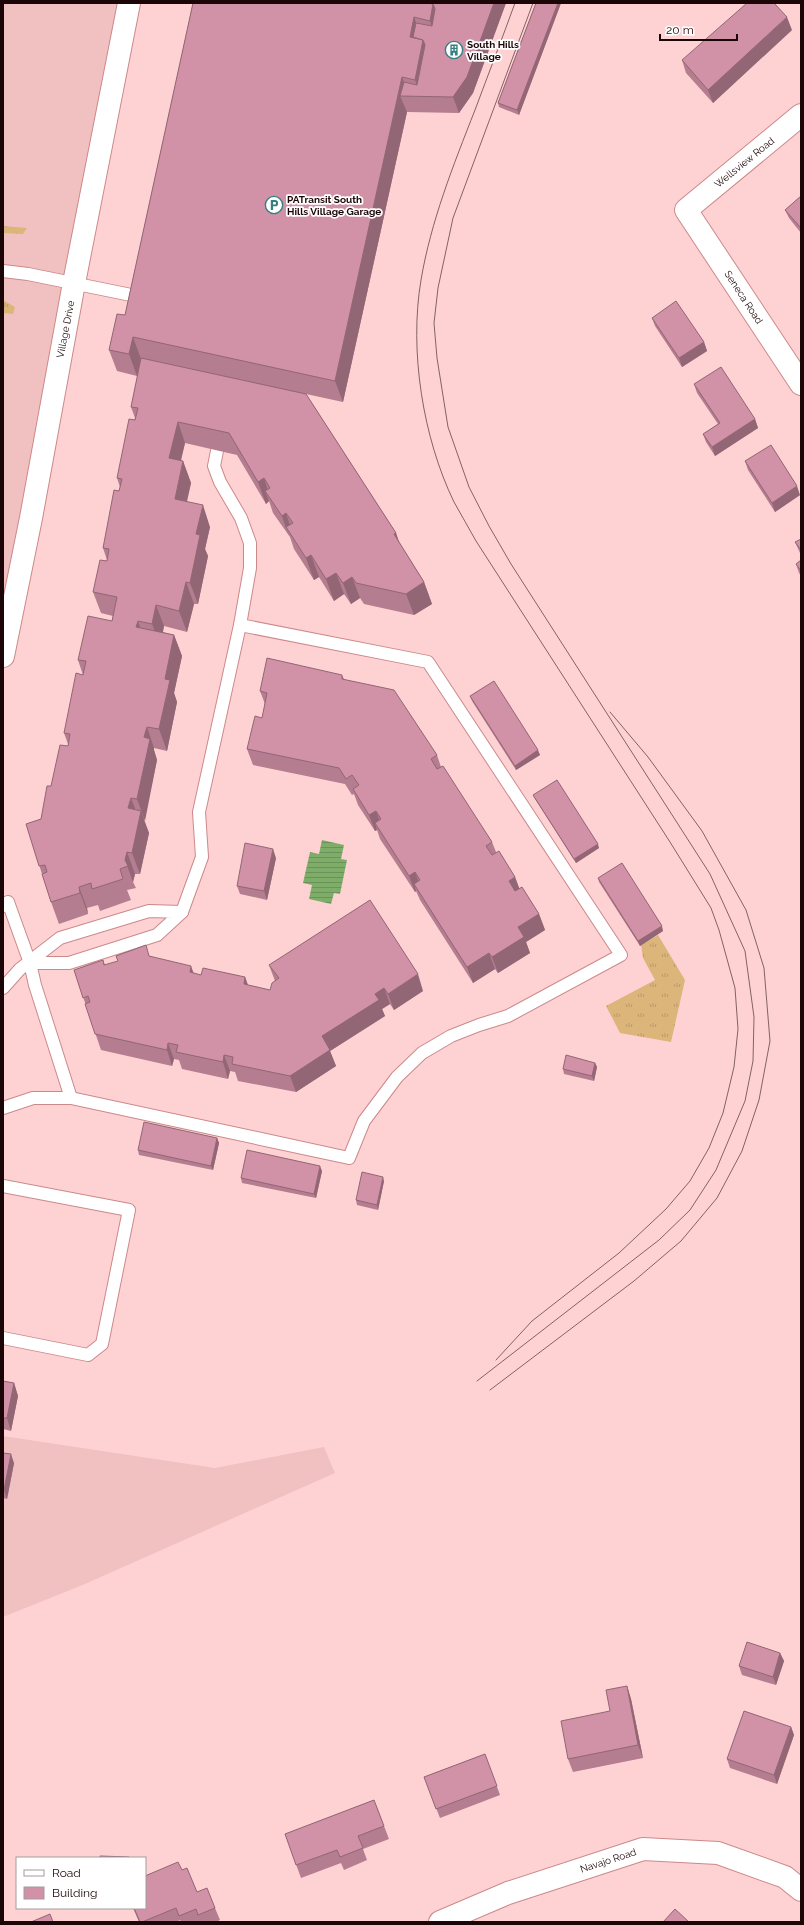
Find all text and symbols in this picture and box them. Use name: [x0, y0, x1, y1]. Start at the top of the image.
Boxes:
scale bar: [660, 16, 737, 42]
text: 20 m: [666, 23, 694, 37]
place label: South Hills Village: [467, 39, 519, 62]
building icon: South Hills Village: [444, 40, 464, 60]
street label: Wellsview Road: [712, 135, 776, 190]
place label: PATransit South Hills Village Garage: [287, 194, 381, 217]
parking icon: PATransit South Hills Village Garage: [264, 195, 284, 215]
street label: Seneca Road: [722, 269, 765, 326]
street label: Village Drive: [55, 299, 76, 359]
street label: Navajo Road: [579, 1846, 638, 1875]
legend: [16, 1857, 146, 1909]
text: Road: [52, 1866, 81, 1880]
text: Building: [52, 1886, 98, 1900]

